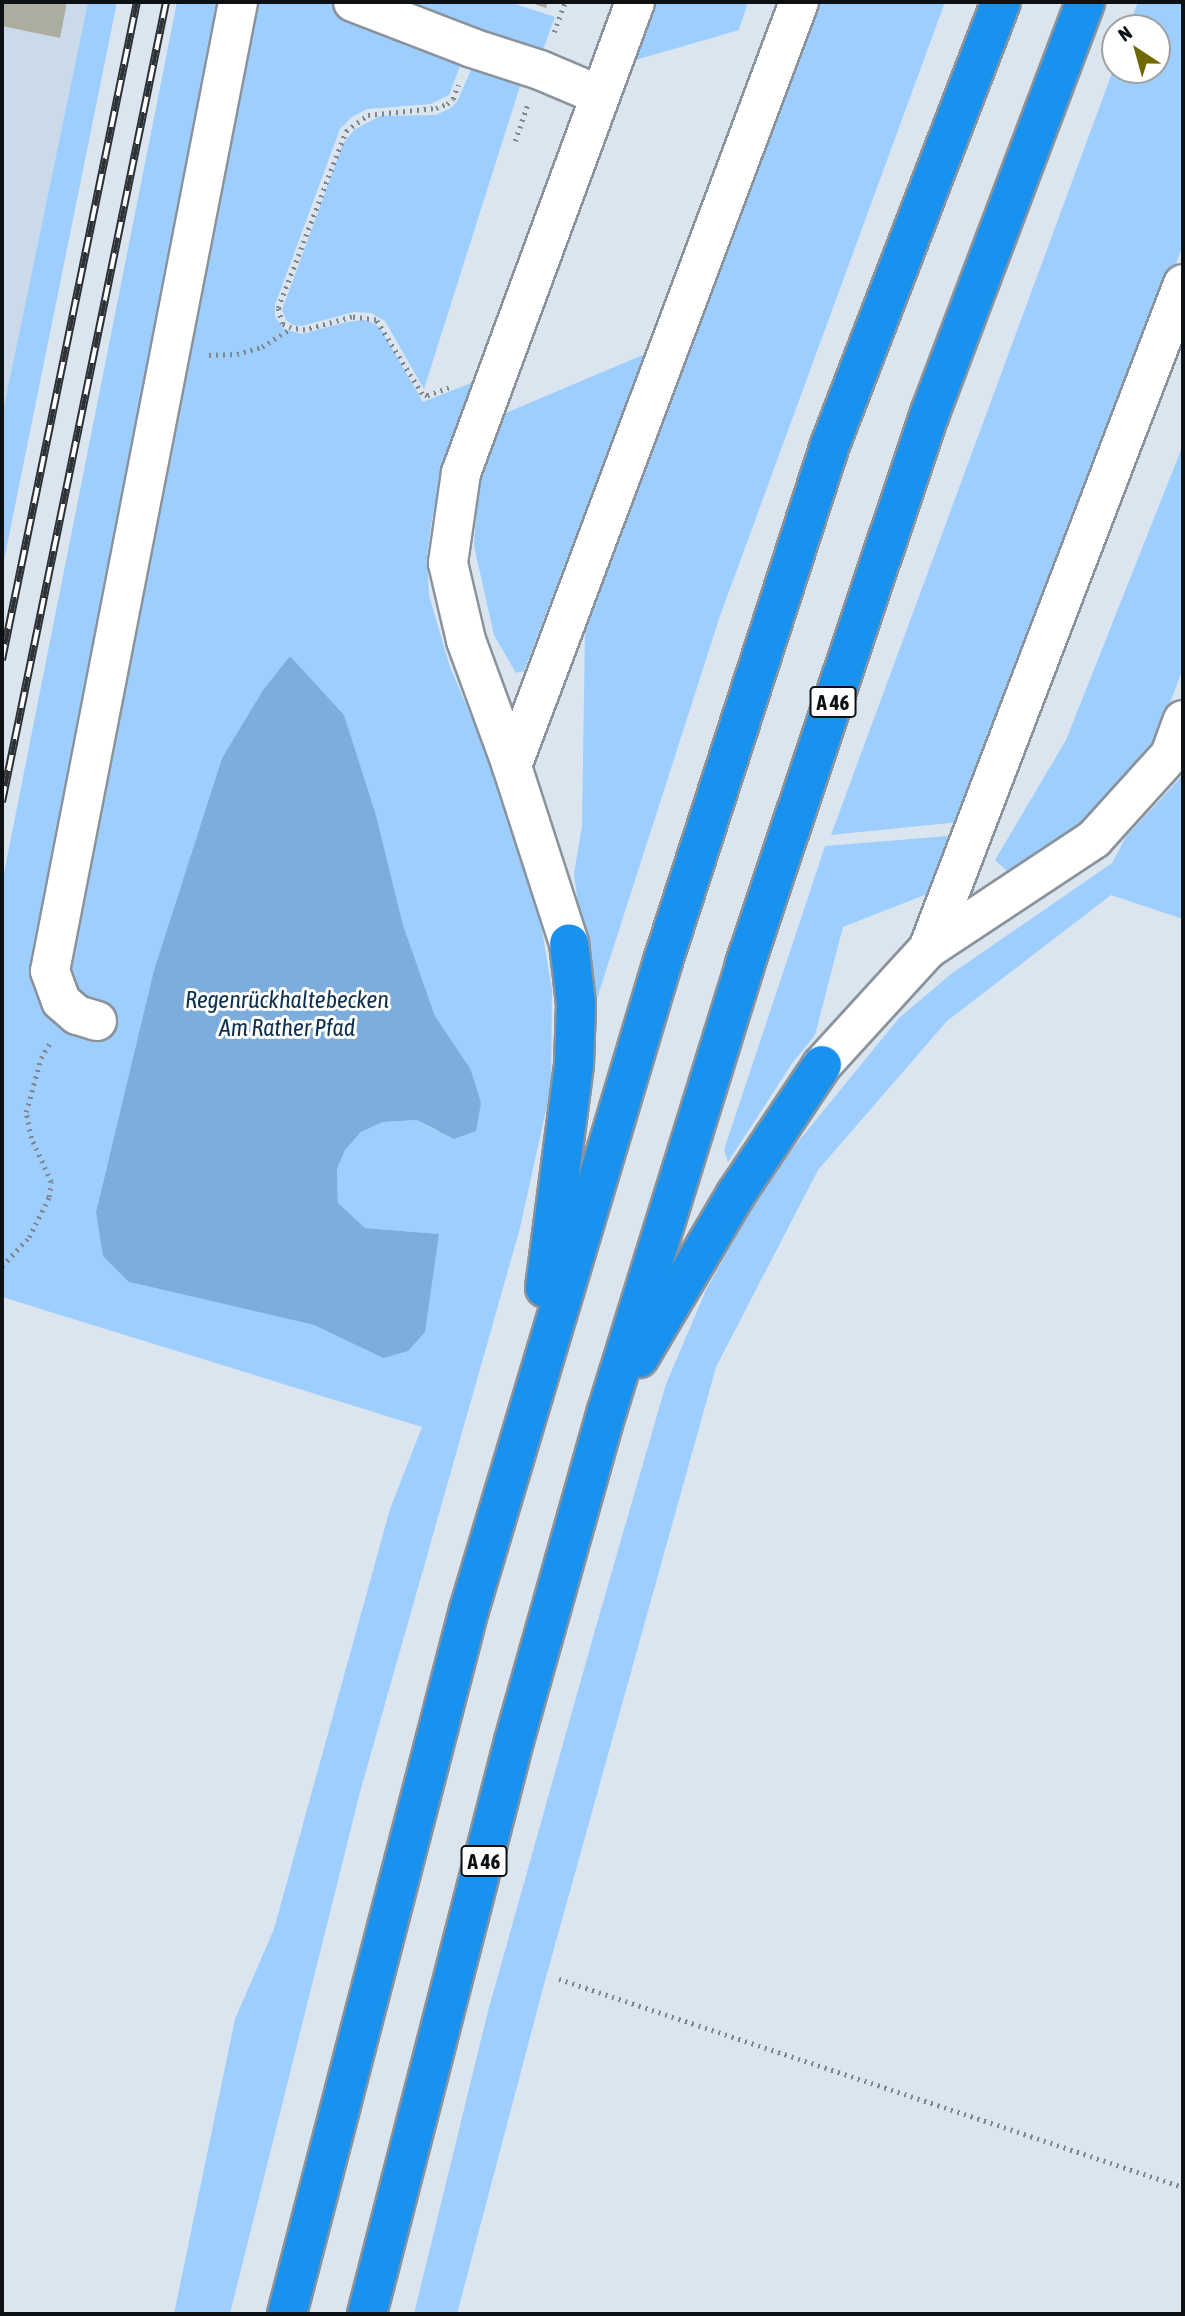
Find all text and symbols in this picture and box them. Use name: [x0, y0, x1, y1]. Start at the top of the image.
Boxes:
north arrow: [1101, 14, 1171, 84]
text: N: [1114, 21, 1136, 46]
road number: A 46: [808, 684, 858, 720]
water label: Regenrückhaltebecken Am Rather Pfad: [185, 986, 389, 1042]
road number: A 46: [460, 1843, 508, 1878]

